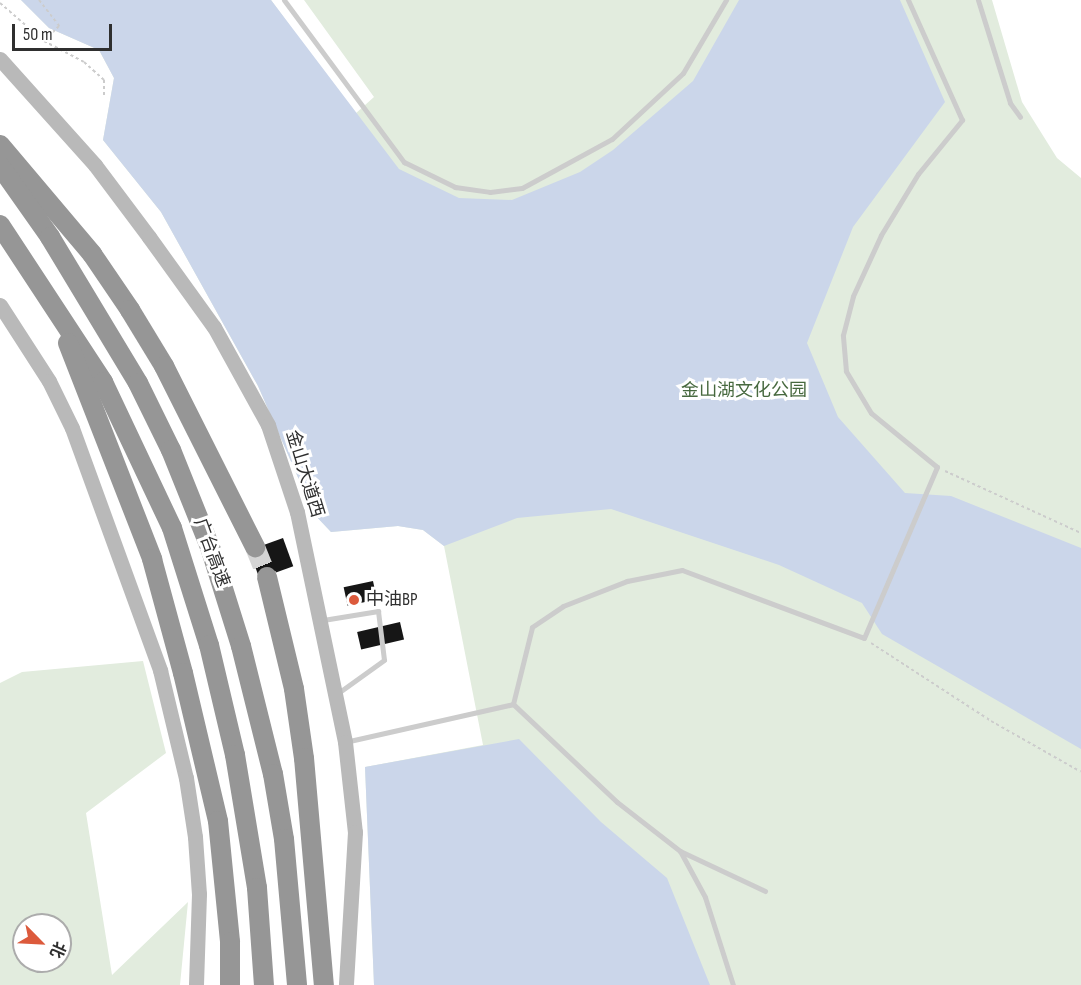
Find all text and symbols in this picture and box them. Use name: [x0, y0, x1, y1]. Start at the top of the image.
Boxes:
scale bar: [15, 12, 116, 50]
text: 50 m: [23, 24, 53, 45]
park label: 金山湖文化公园: [681, 380, 807, 402]
street label: 金山大道西: [281, 428, 327, 520]
street label: 广台高速: [189, 515, 233, 591]
place label: 中油BP: [366, 589, 418, 611]
marker: 中油BP: [347, 593, 361, 607]
north arrow: [12, 913, 72, 973]
text: 北: [45, 939, 69, 961]

